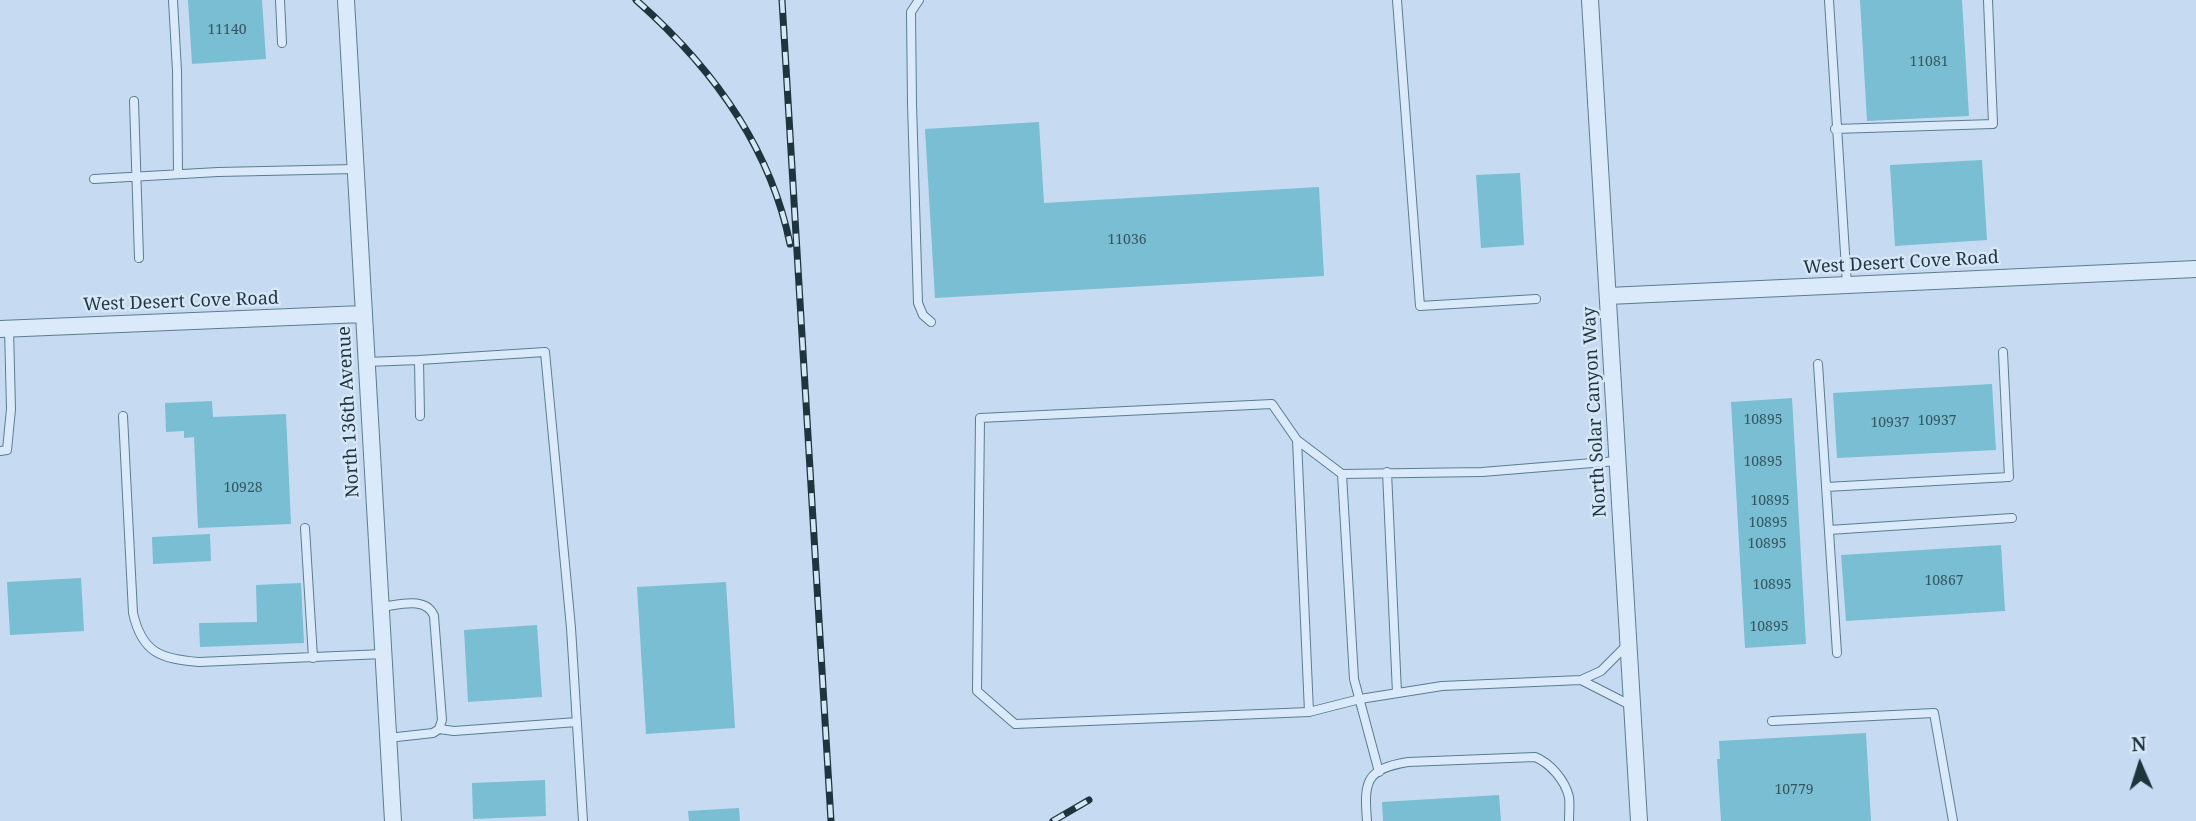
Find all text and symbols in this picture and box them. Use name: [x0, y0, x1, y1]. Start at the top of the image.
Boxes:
house number: 11140: [207, 22, 247, 38]
house number: 11081: [1909, 54, 1949, 70]
house number: 11036: [1107, 232, 1147, 248]
street label: West Desert Cove Road: [1803, 247, 1999, 279]
street label: West Desert Cove Road: [83, 288, 279, 316]
street label: North Solar Canyon Way: [1579, 306, 1611, 518]
street label: North 136th Avenue: [334, 326, 364, 498]
house number: 10895: [1743, 412, 1783, 428]
house number: 10937: [1917, 413, 1957, 429]
house number: 10937: [1870, 415, 1910, 431]
house number: 10895: [1743, 454, 1783, 470]
house number: 10928: [223, 480, 263, 496]
house number: 10895: [1750, 493, 1790, 509]
house number: 10895: [1748, 515, 1788, 531]
house number: 10895: [1747, 536, 1787, 552]
house number: 10867: [1924, 573, 1964, 589]
house number: 10895: [1752, 577, 1792, 593]
house number: 10895: [1749, 619, 1789, 635]
north arrow: [2105, 730, 2175, 800]
text: N: [2131, 731, 2147, 757]
house number: 10779: [1774, 782, 1814, 798]

